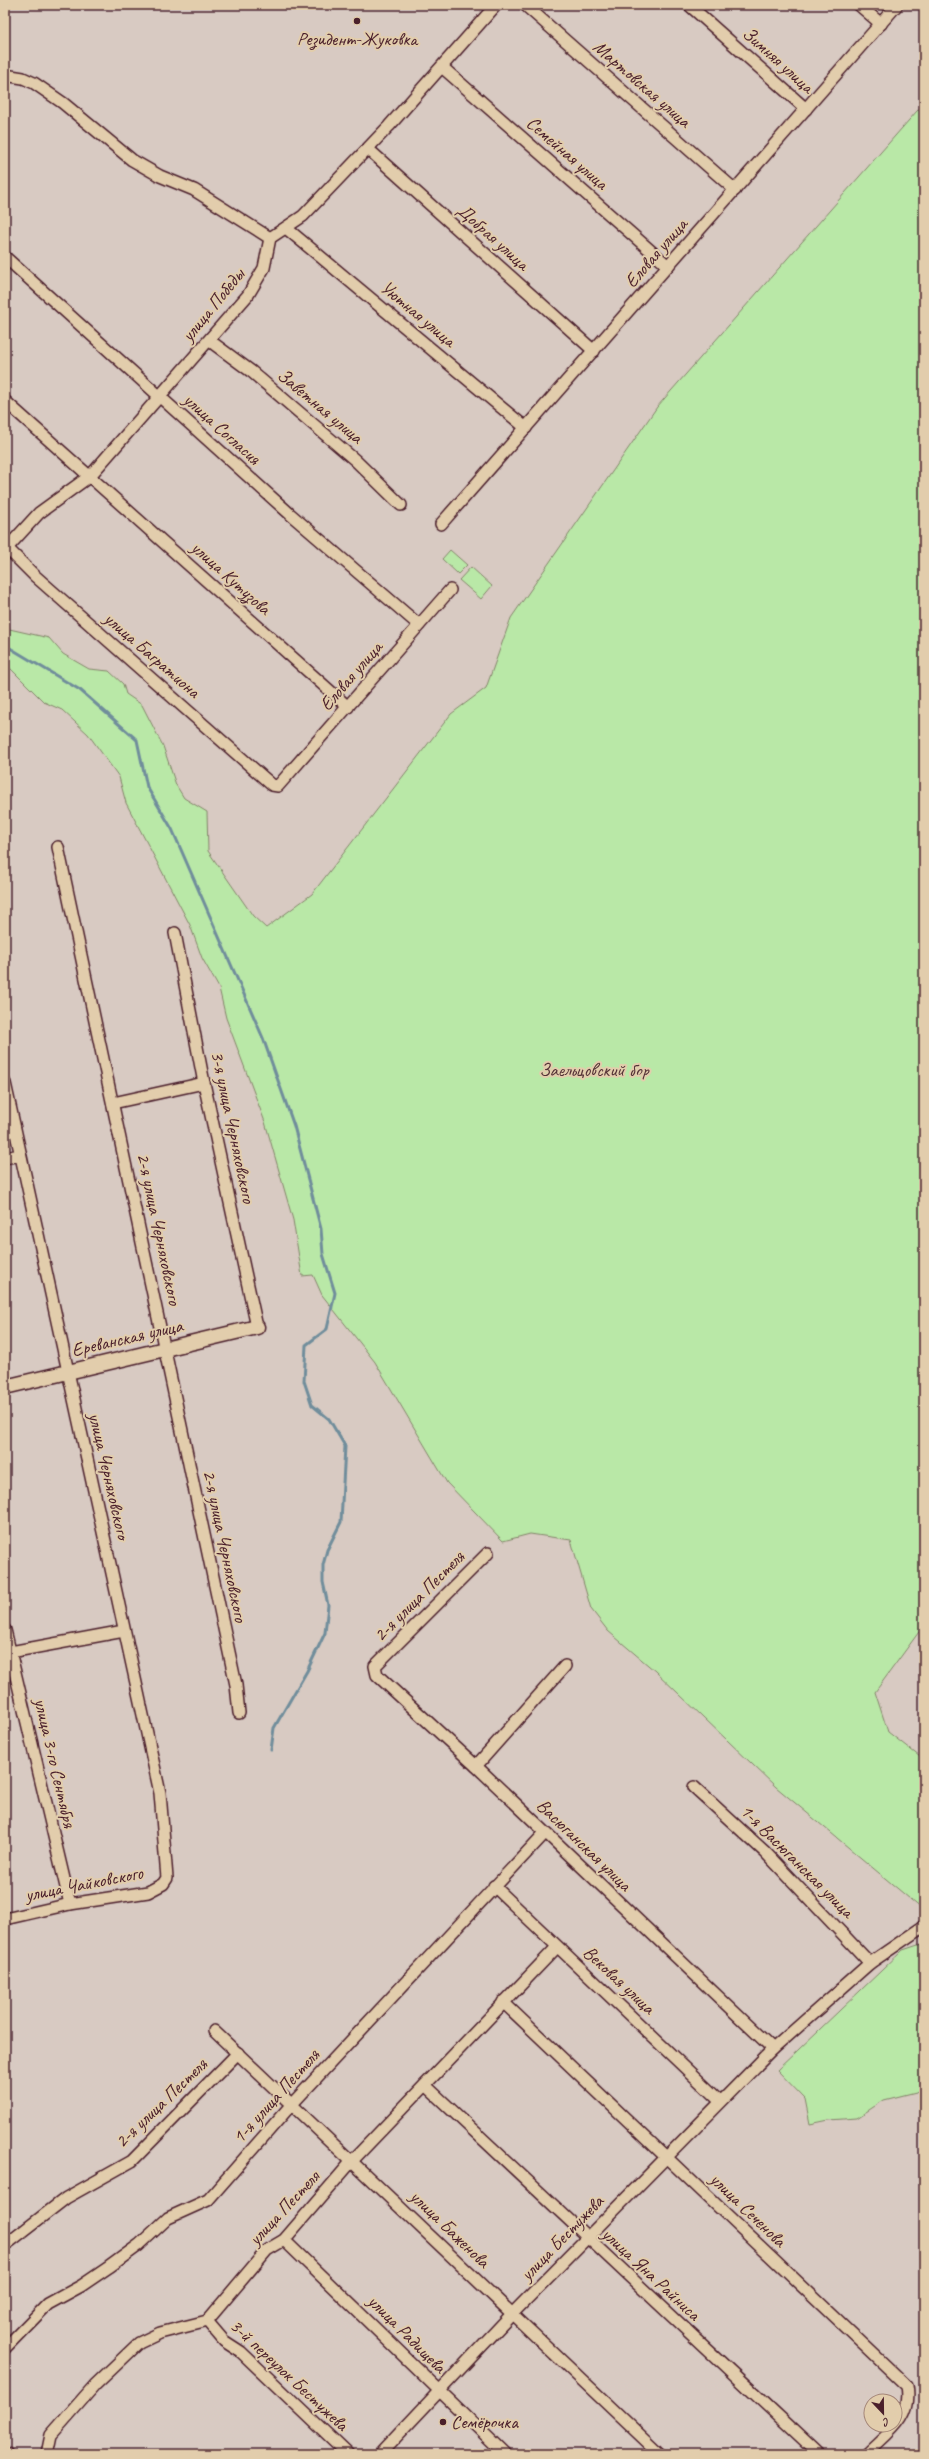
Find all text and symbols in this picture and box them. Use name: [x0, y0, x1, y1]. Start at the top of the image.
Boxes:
marker: Резидент-Жуковка: [352, 16, 362, 26]
street label: Зимняя улица: [737, 22, 820, 100]
place label: Резидент-Жуковка: [297, 27, 419, 51]
street label: Мартовская улица: [588, 35, 697, 134]
street label: Семейная улица: [521, 111, 614, 196]
street label: Добрая улица: [452, 198, 536, 277]
street label: Еловая улица: [619, 212, 694, 293]
street label: улица Победы: [175, 262, 251, 347]
street label: Уютная улица: [375, 276, 462, 354]
street label: Заветная улица: [272, 363, 369, 450]
street label: улица Согласия: [177, 387, 267, 471]
street label: улица Кутузова: [185, 535, 277, 621]
street label: улица Багратиона: [98, 606, 206, 704]
street label: Еловая улица: [314, 635, 389, 716]
street label: 3-я улица Черняховского: [205, 1049, 261, 1207]
park label: Заельцовский бор: [539, 1058, 651, 1082]
street label: 2-я улица Черняховского: [131, 1151, 187, 1309]
street label: Ереванская улица: [69, 1313, 187, 1362]
street label: улица Черняховского: [83, 1409, 136, 1544]
street label: 2-я улица Черняховского: [197, 1468, 253, 1626]
street label: 2-я улица Пестеля: [368, 1544, 471, 1647]
street label: улица 3-го Сентября: [28, 1695, 82, 1831]
street label: Васюганская улица: [531, 1794, 638, 1897]
street label: 1-я Васюганская улица: [735, 1799, 861, 1925]
street label: улица Чайковского: [22, 1861, 146, 1907]
street label: Вековая улица: [578, 1941, 661, 2021]
street label: 1-я улица Пестеля: [227, 2043, 326, 2148]
street label: 2-я улица Пестеля: [110, 2052, 213, 2153]
street label: улица Пестеля: [243, 2164, 326, 2251]
street label: улица Сеченова: [704, 2167, 792, 2254]
street label: улица Баженова: [404, 2184, 496, 2274]
street label: улица Бестужева: [514, 2189, 610, 2287]
street label: улица Яна Райниса: [596, 2222, 706, 2327]
street label: улица Радищева: [362, 2289, 453, 2380]
street label: 3-й переулок Бестужева: [225, 2314, 354, 2437]
north arrow: [863, 2393, 903, 2433]
place label: Семёрочка: [451, 2410, 519, 2434]
text: С: [880, 2415, 892, 2430]
marker: Семёрочка: [438, 2417, 448, 2427]

